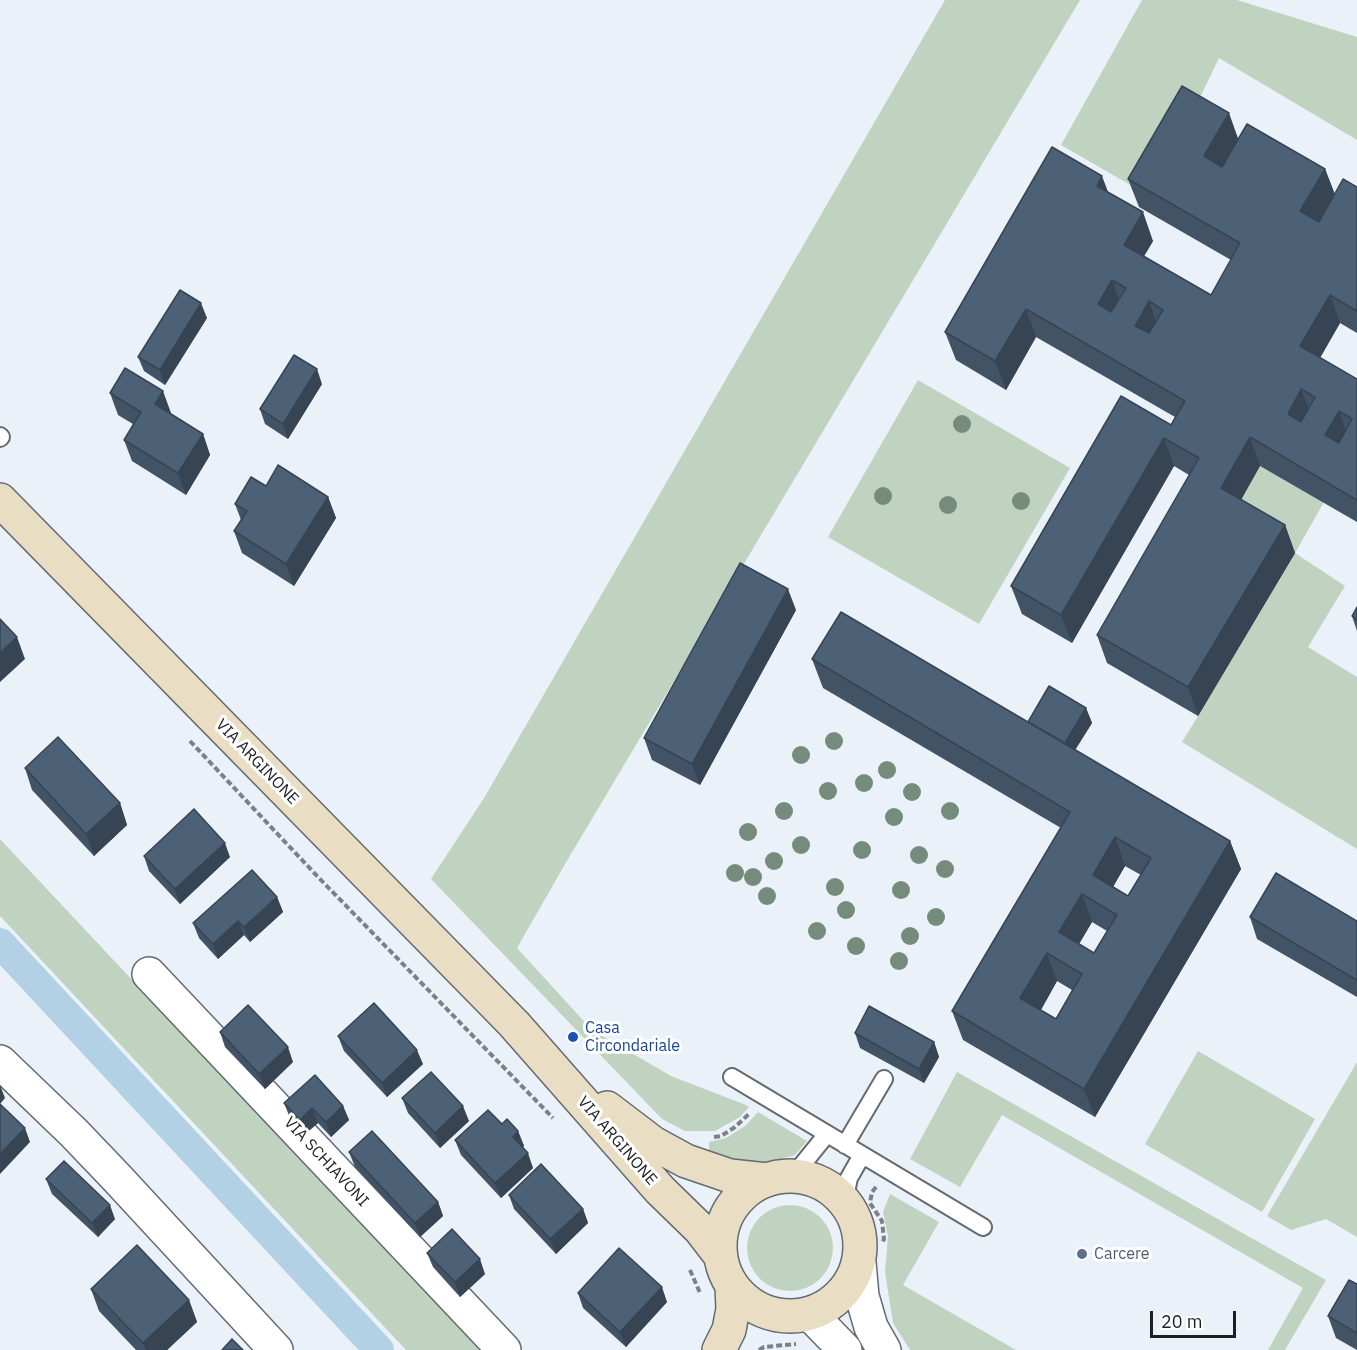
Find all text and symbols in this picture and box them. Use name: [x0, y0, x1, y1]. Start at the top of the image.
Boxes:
street label: VIA ARGINONE: [211, 715, 303, 809]
place label: Casa Circondariale: [585, 1018, 680, 1056]
marker: Casa Circondariale: [566, 1030, 580, 1044]
street label: VIA ARGINONE: [573, 1093, 661, 1189]
street label: VIA SCHIAVONI: [280, 1113, 372, 1211]
place label: Carcere: [1094, 1244, 1150, 1264]
marker: Carcere: [1075, 1247, 1089, 1261]
scale bar: [1153, 1299, 1238, 1337]
text: 20 m: [1161, 1310, 1203, 1333]

